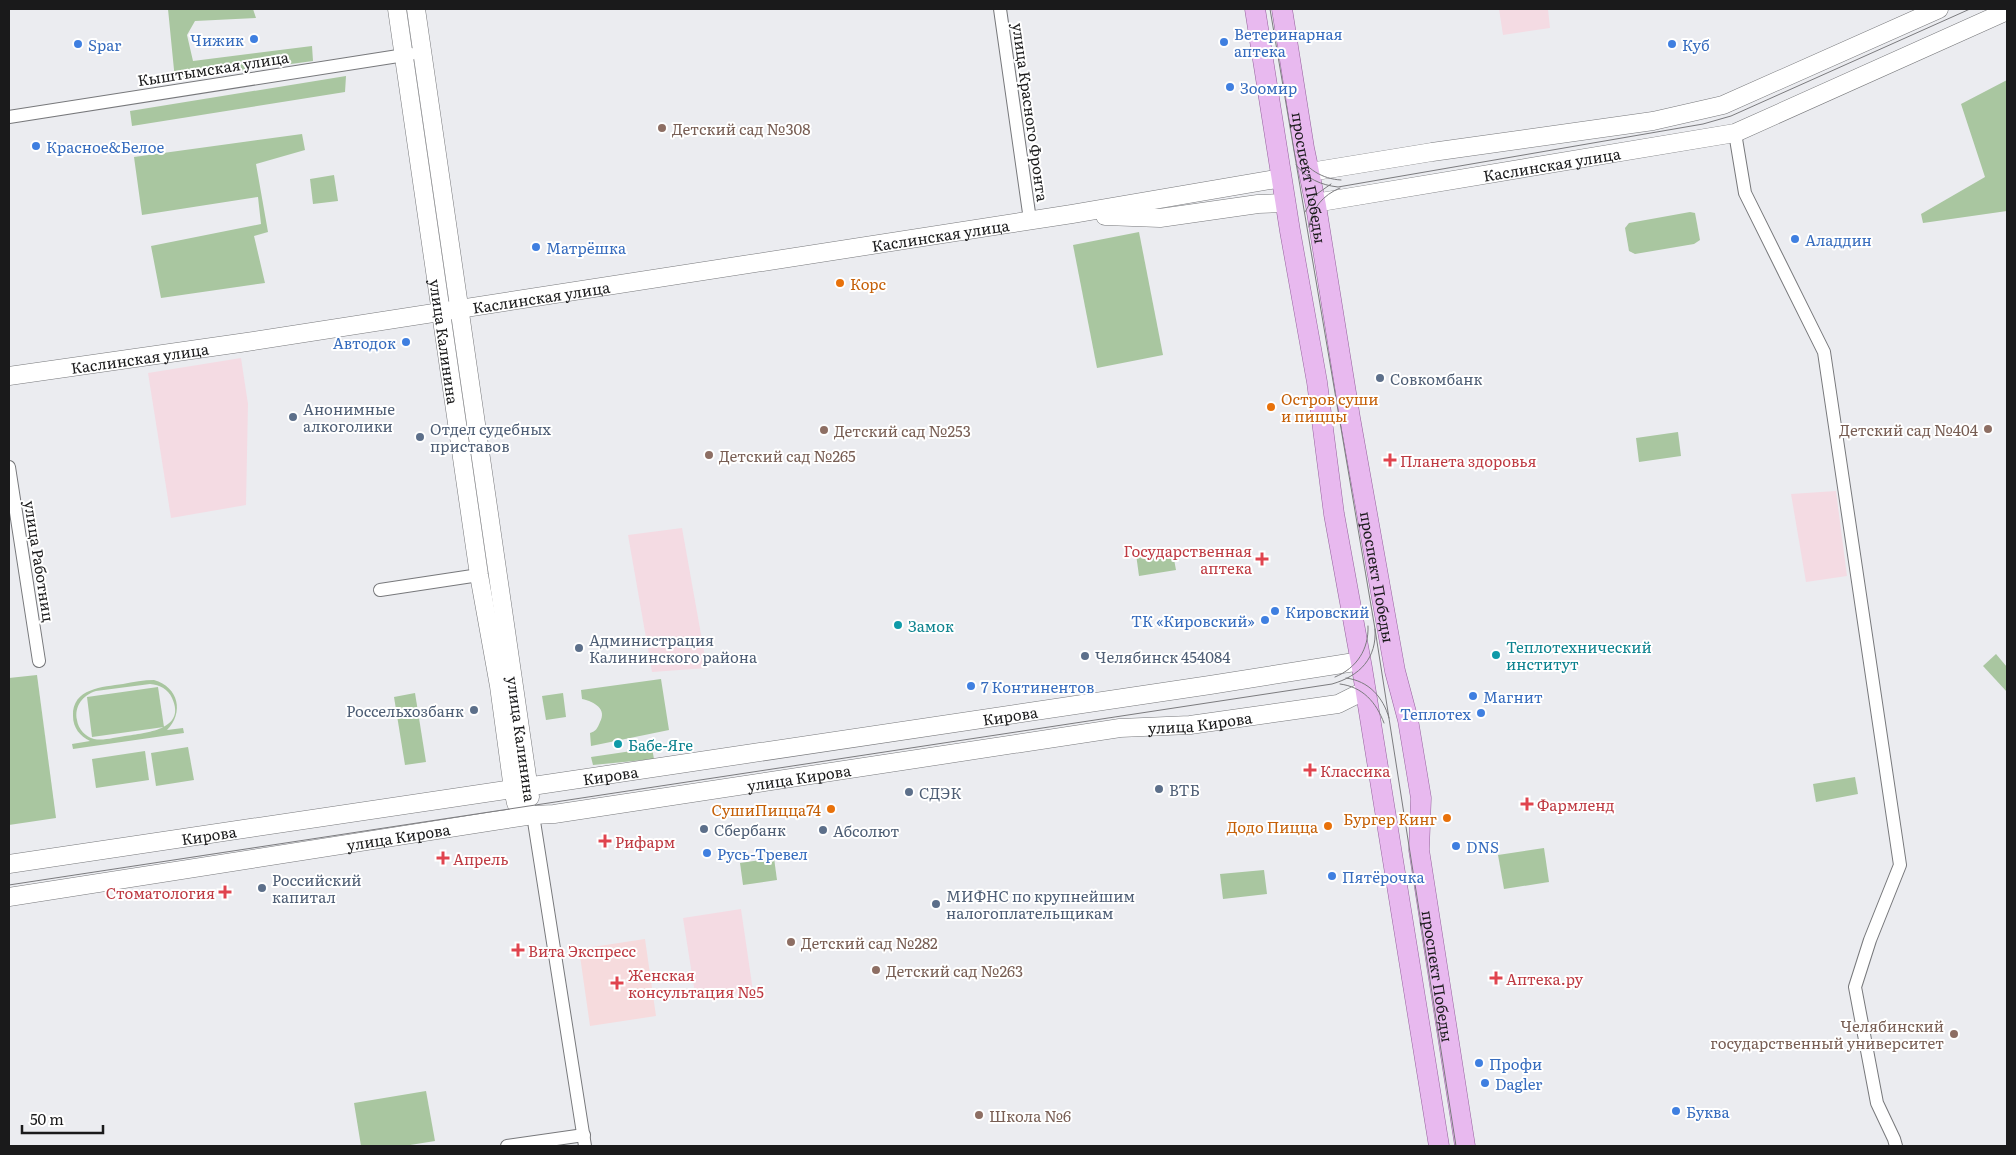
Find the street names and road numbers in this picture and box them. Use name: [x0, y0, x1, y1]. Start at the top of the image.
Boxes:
street label: улица Красного Фронта: [1007, 21, 1055, 204]
street label: Кыштымская улица: [136, 45, 291, 91]
street label: проспект Победы: [1287, 110, 1333, 245]
street label: Каслинская улица: [1481, 141, 1623, 186]
street label: Каслинская улица: [870, 212, 1012, 256]
street label: Каслинская улица: [471, 274, 612, 318]
street label: улица Калинина: [425, 277, 466, 407]
street label: Каслинская улица: [69, 336, 211, 379]
street label: улица Работниц: [19, 499, 61, 623]
street label: проспект Победы: [1355, 509, 1401, 645]
street label: улица Калинина: [502, 675, 542, 804]
street label: Кирова: [981, 699, 1040, 730]
street label: улица Кирова: [1147, 705, 1254, 738]
street label: улица Кирова: [745, 757, 853, 796]
street label: Кирова: [581, 759, 641, 790]
street label: улица Кирова: [345, 816, 453, 855]
street label: Кирова: [180, 819, 239, 850]
street label: проспект Победы: [1417, 908, 1460, 1044]

